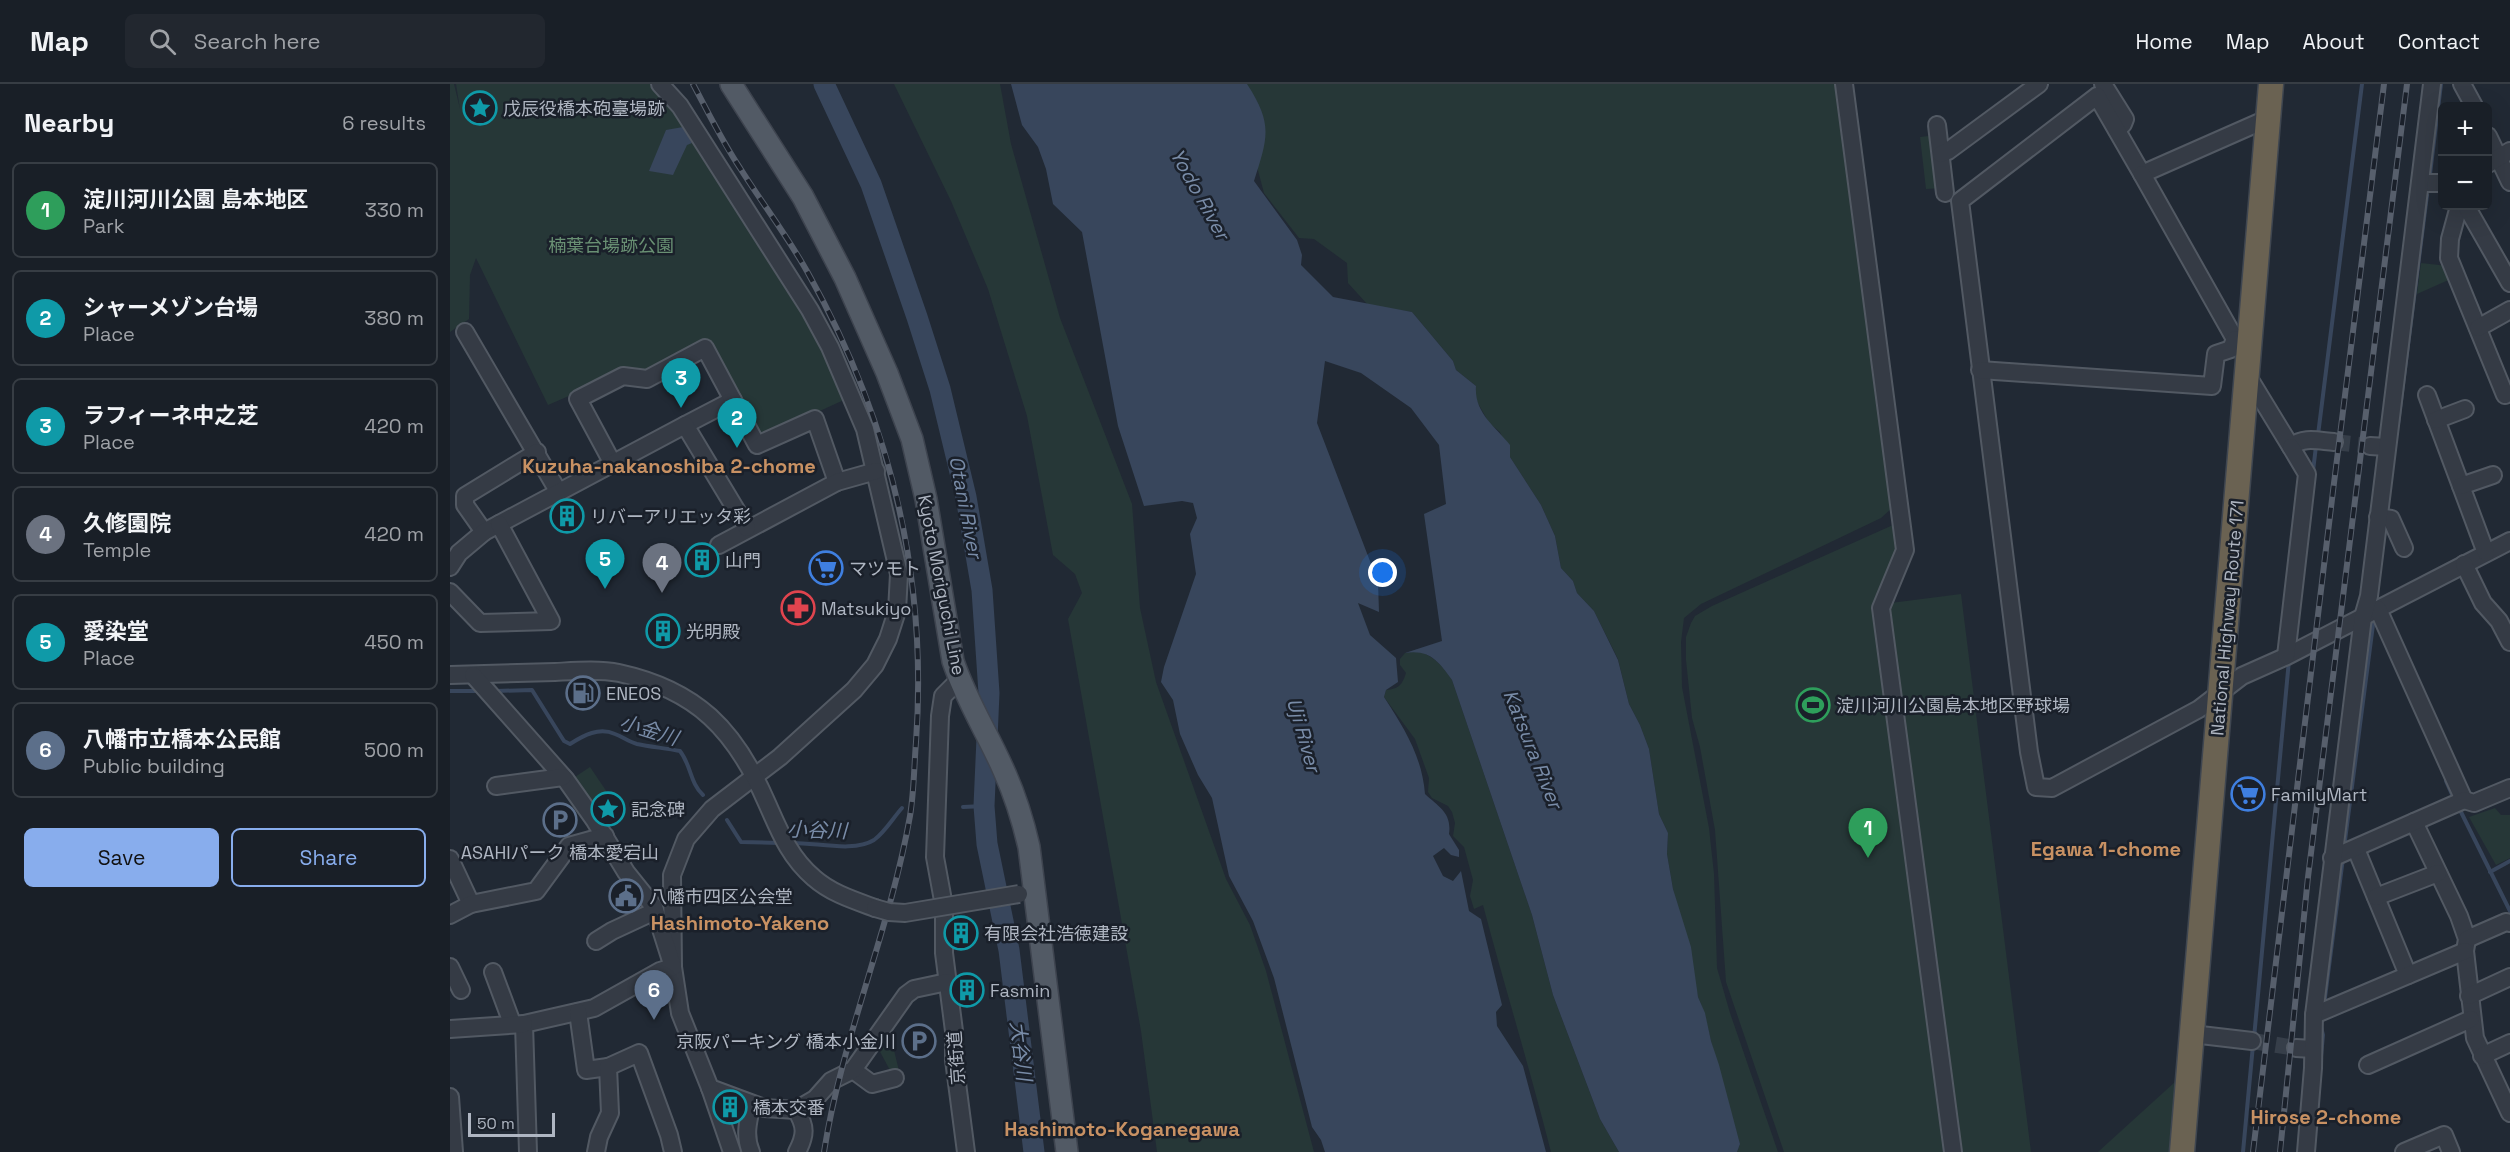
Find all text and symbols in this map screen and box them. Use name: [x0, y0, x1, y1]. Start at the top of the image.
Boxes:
search box: [125, 14, 545, 68]
text: Map: [30, 23, 89, 59]
icon: search: [146, 25, 179, 58]
text: Search here: [194, 27, 321, 55]
text: Home: [2135, 28, 2193, 55]
text: Map: [2226, 28, 2270, 55]
text: About: [2303, 28, 2365, 55]
text: Contact: [2398, 28, 2480, 55]
place icon: 戊辰役橋本砲臺場跡: [462, 90, 498, 126]
place label: 戊辰役橋本砲臺場跡: [503, 97, 665, 120]
map controls: [2438, 102, 2492, 210]
button: +: [2438, 102, 2492, 156]
text: Nearby: [24, 106, 114, 140]
text: 6 results: [342, 110, 426, 136]
water label: Yodo River: [1164, 144, 1237, 246]
button: −: [2438, 156, 2492, 210]
text: 淀川河川公園 島本地区: [83, 185, 309, 213]
text: 1: [41, 197, 50, 223]
text: 330 m: [365, 197, 424, 223]
text: Park: [83, 213, 125, 239]
park label: 楠葉台場跡公園: [548, 234, 674, 257]
text: シャーメゾン台場: [83, 293, 258, 321]
text: 2: [40, 305, 51, 331]
text: 380 m: [364, 305, 424, 331]
text: Place: [83, 321, 135, 347]
pin: 3: [662, 358, 700, 408]
pin: 2: [718, 398, 756, 448]
text: ラフィーネ中之芝: [83, 401, 259, 429]
text: 3: [39, 413, 52, 439]
text: 420 m: [364, 413, 424, 439]
text: Place: [83, 429, 135, 455]
district label: Kuzuha-nakanoshiba 2-chome: [522, 453, 816, 479]
water label: Otani River: [943, 454, 989, 563]
street label: Kyoto Moriguchi Line: [913, 493, 971, 677]
building icon: リバーアリエッタ彩: [549, 498, 585, 534]
street label: National Highway Route 171: [2205, 499, 2249, 737]
place label: リバーアリエッタ彩: [590, 505, 751, 528]
text: 久修園院: [83, 509, 171, 537]
text: 4: [39, 521, 52, 547]
text: 420 m: [364, 521, 424, 547]
text: Temple: [83, 537, 151, 563]
pin: 5: [586, 540, 624, 589]
building icon: 山門: [684, 542, 720, 578]
pin: 4: [642, 544, 682, 593]
place label: 山門: [725, 549, 761, 572]
supermarket icon: マツモト: [808, 550, 844, 586]
place label: マツモト: [849, 557, 921, 580]
your location: [1368, 558, 1397, 587]
pharmacy icon: Matsukiyo: [780, 590, 816, 626]
place label: Matsukiyo: [821, 597, 911, 620]
building icon: 光明殿: [645, 613, 681, 649]
text: 愛染堂: [83, 617, 149, 645]
place label: 光明殿: [686, 620, 740, 643]
text: 5: [40, 629, 52, 655]
text: 450 m: [364, 629, 424, 655]
text: Place: [83, 645, 135, 671]
fuel station icon: ENEOS: [565, 675, 601, 711]
place label: ENEOS: [606, 682, 661, 705]
water label: Katsura River: [1497, 686, 1570, 815]
sports icon: 淀川河川公園島本地区野球場: [1795, 687, 1831, 723]
place label: 淀川河川公園島本地区野球場: [1836, 694, 2070, 717]
water label: Uji River: [1281, 695, 1328, 777]
water label: 小金川: [617, 709, 683, 752]
text: 八幡市立橋本公民館: [83, 725, 281, 753]
text: 6: [39, 737, 52, 763]
text: 500 m: [364, 737, 424, 763]
text: Public building: [83, 753, 225, 779]
supermarket icon: FamilyMart: [2230, 776, 2266, 812]
place label: FamilyMart: [2271, 783, 2367, 806]
place icon: 記念碑: [590, 791, 626, 827]
place label: 記念碑: [631, 798, 685, 821]
parking icon: ASAHIパーク 橋本愛宕山: [542, 802, 578, 838]
pin: 1: [1848, 808, 1888, 858]
water label: 小谷川: [787, 816, 849, 844]
button: Save: [24, 828, 219, 887]
button: Share: [231, 828, 426, 887]
district label: Egawa 1-chome: [2031, 836, 2181, 862]
place label: ASAHIパーク 橋本愛宕山: [461, 841, 659, 864]
public building icon: 八幡市四区公会堂: [608, 878, 644, 914]
place label: 八幡市四区公会堂: [649, 885, 793, 908]
district label: Hashimoto-Yakeno: [651, 910, 829, 936]
building icon: 有限会社浩徳建設: [943, 915, 979, 951]
place label: 有限会社浩徳建設: [984, 922, 1128, 945]
pin: 6: [634, 970, 674, 1020]
building icon: Fasmin: [949, 972, 985, 1008]
place label: Fasmin: [990, 979, 1050, 1002]
water label: 大谷川: [1004, 1020, 1038, 1084]
parking icon: 京阪パーキング 橋本小金川: [901, 1023, 937, 1059]
place label: 京阪パーキング 橋本小金川: [676, 1030, 896, 1053]
street label: 京街道: [943, 1030, 969, 1086]
building icon: 橋本交番: [712, 1089, 748, 1125]
place label: 橋本交番: [753, 1096, 825, 1119]
district label: Hirose 2-chome: [2251, 1104, 2401, 1130]
scale bar: [468, 1110, 555, 1138]
text: 50 m: [477, 1113, 515, 1134]
district label: Hashimoto-Koganegawa: [1004, 1116, 1240, 1142]

